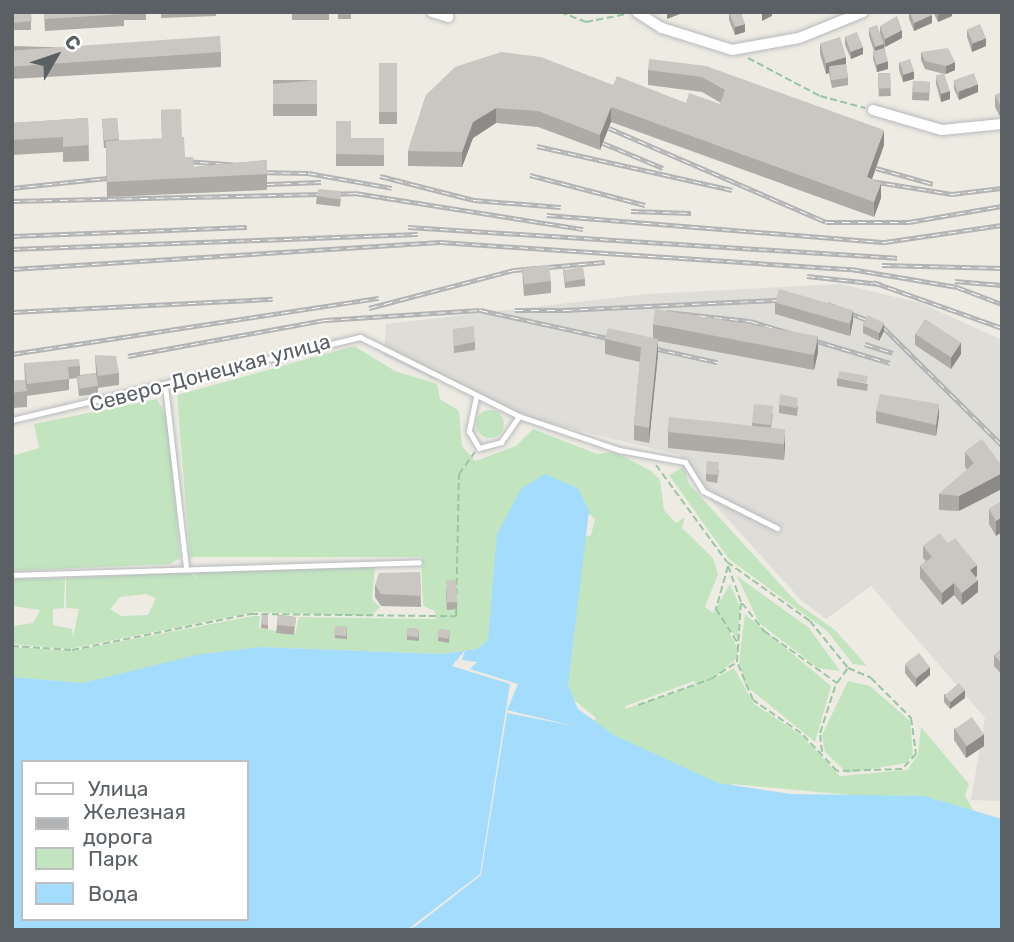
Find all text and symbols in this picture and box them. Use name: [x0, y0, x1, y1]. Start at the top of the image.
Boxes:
north arrow: [21, 21, 91, 91]
text: С: [60, 30, 86, 55]
street label: Северо-Донецкая улица: [87, 329, 333, 417]
legend: [21, 760, 248, 921]
text: Улица: [88, 776, 148, 801]
text: Железная дорога: [83, 799, 186, 849]
text: Парк: [88, 846, 138, 871]
text: Вода: [88, 881, 138, 906]

